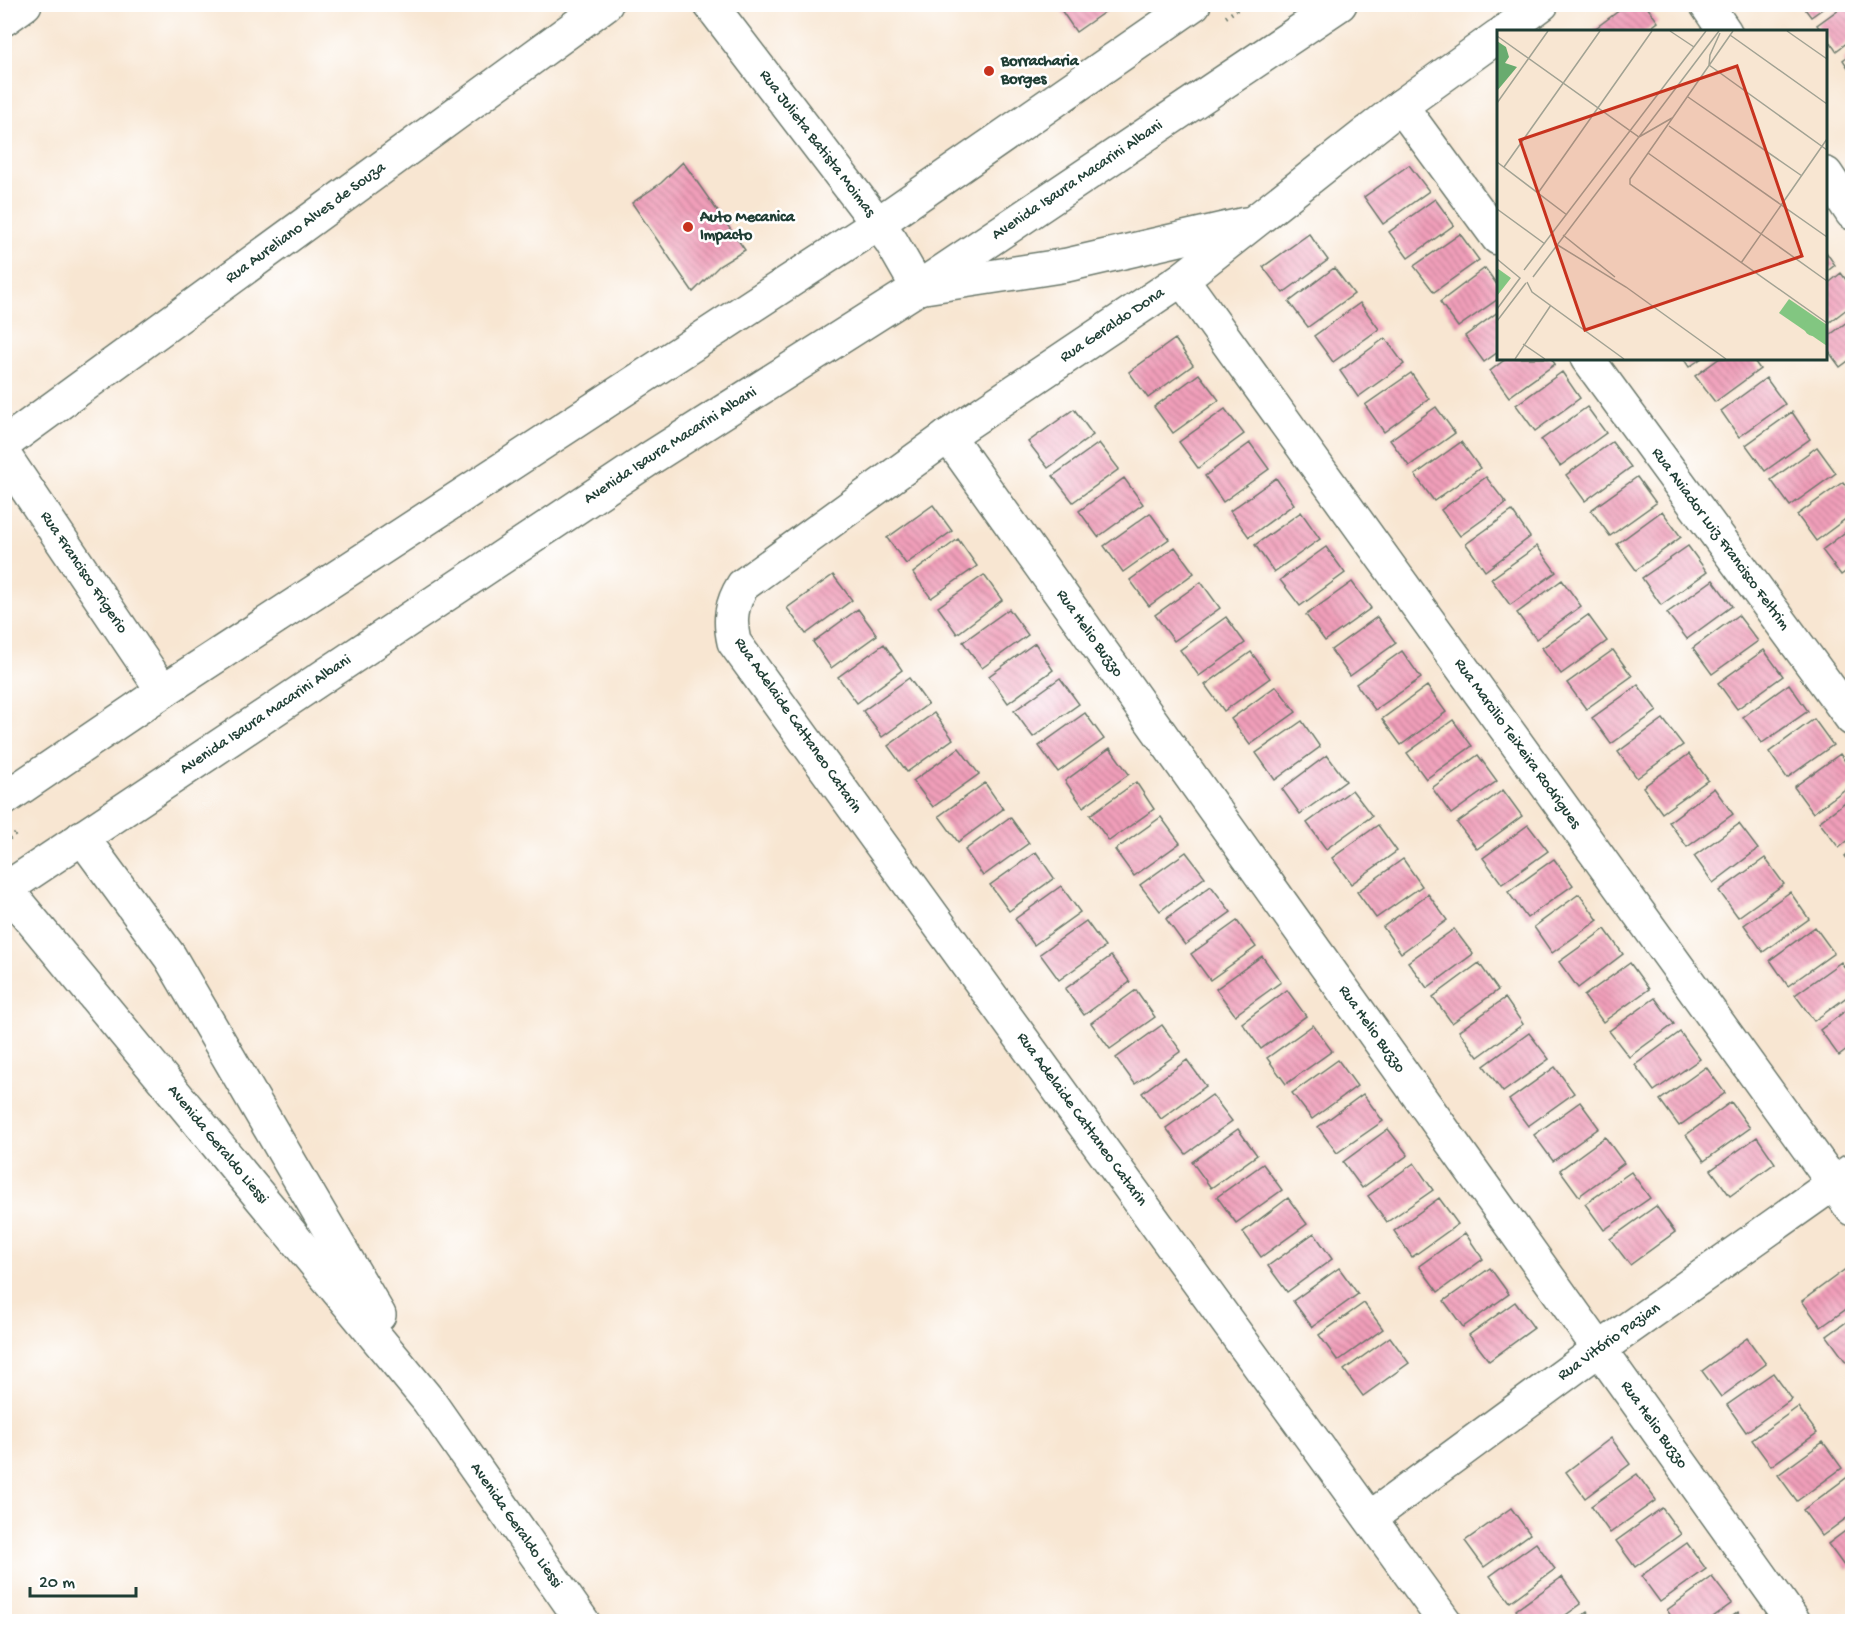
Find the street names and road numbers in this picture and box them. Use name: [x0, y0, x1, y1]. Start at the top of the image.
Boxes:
street label: Rua Julieta Batista Moimas: [755, 66, 880, 222]
street label: Avenida Isaura Macarini Albani: [989, 116, 1167, 245]
street label: Rua Aureliano Alves de Souza: [222, 158, 391, 288]
street label: Rua Geraldo Dona: [1057, 283, 1169, 367]
street label: Avenida Isaura Macarini Albani: [581, 383, 761, 509]
street label: Rua Aviador Luiz Francisco Feltrim: [1647, 444, 1794, 635]
street label: Rua Francisco Frigerio: [35, 508, 131, 638]
street label: Rua Helio Buzzo: [1051, 586, 1127, 681]
street label: Rua Adelaide Cattaneo Catarin: [729, 635, 865, 818]
street label: Avenida Isaura Macarini Albani: [177, 651, 355, 779]
street label: Rua Marcilio Teixeira Rodrigues: [1449, 655, 1585, 833]
street label: Rua Helio Buzzo: [1334, 982, 1409, 1077]
street label: Rua Adelaide Cattaneo Catarin: [1012, 1029, 1151, 1211]
street label: Avenida Geraldo Liessi: [163, 1082, 272, 1208]
street label: Rua Vitório Pazian: [1554, 1299, 1665, 1386]
street label: Rua Helio Buzzo: [1616, 1378, 1691, 1473]
street label: Avenida Geraldo Liessi: [465, 1459, 566, 1592]

